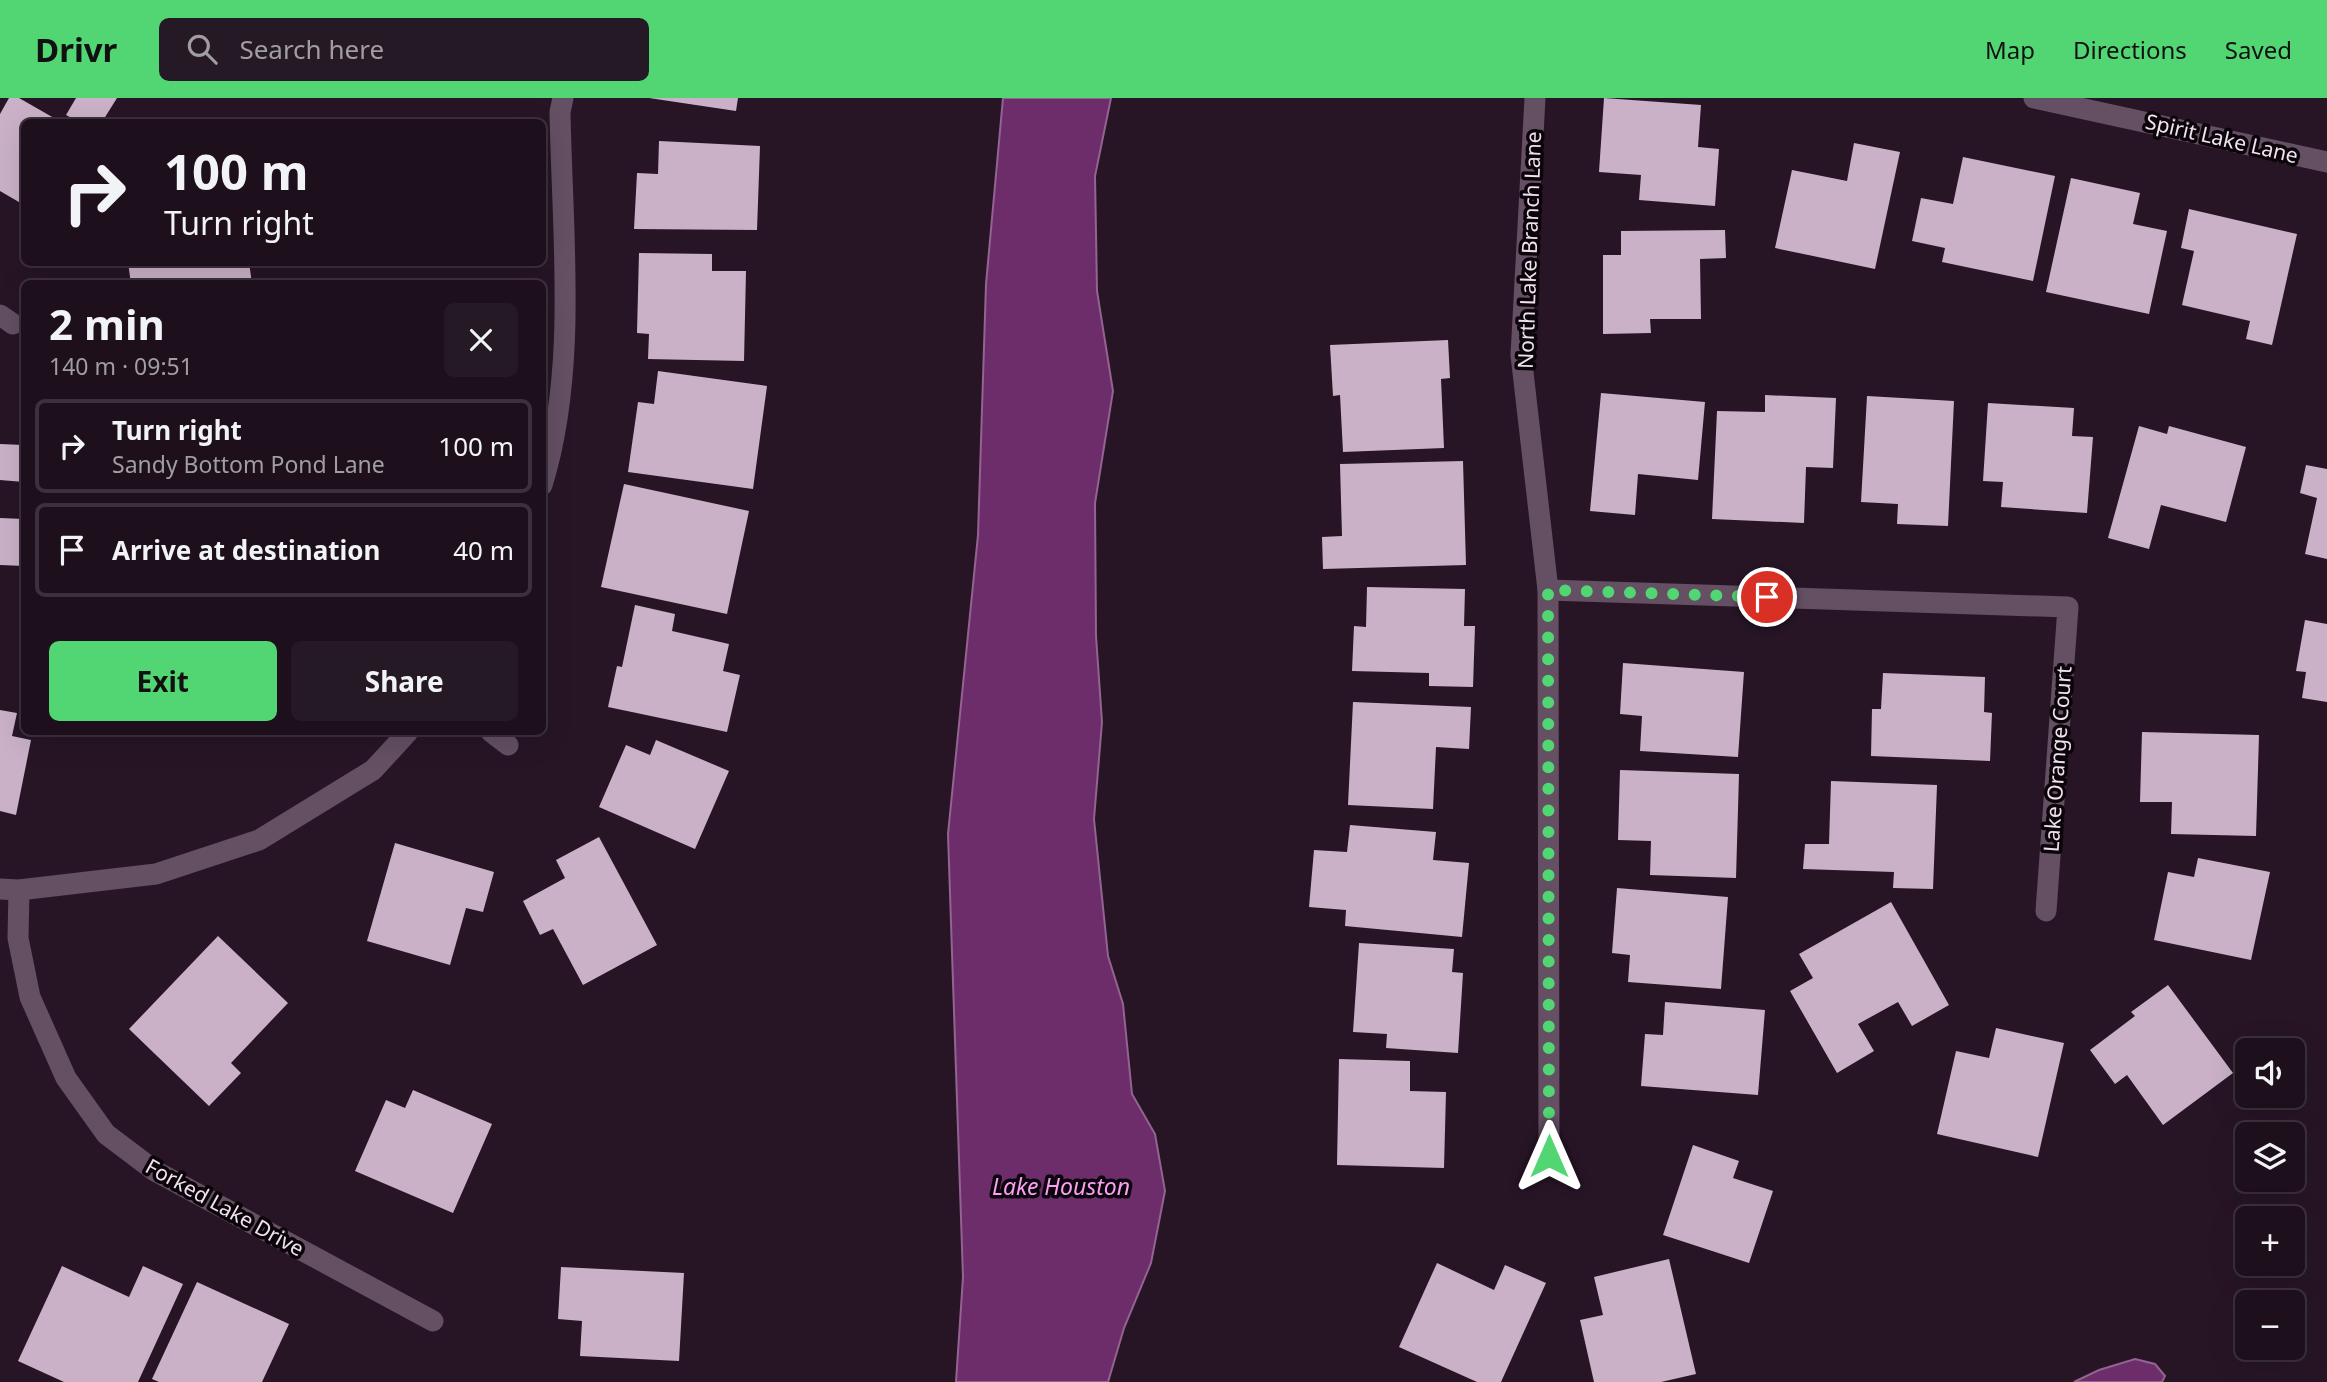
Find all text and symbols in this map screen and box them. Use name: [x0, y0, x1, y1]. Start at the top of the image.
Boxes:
search box: [159, 18, 649, 81]
text: Drivr: [35, 27, 117, 72]
icon: search: [183, 30, 221, 68]
text: Search here: [239, 31, 384, 67]
text: Map: [1985, 33, 2035, 66]
text: Directions: [2073, 33, 2187, 66]
text: Saved: [2225, 33, 2292, 66]
street label: Spirit Lake Lane: [2143, 107, 2301, 169]
street label: North Lake Branch Lane: [1511, 131, 1547, 369]
text: 100 m: [164, 138, 309, 204]
icon: right: [49, 147, 140, 238]
text: Turn right: [164, 201, 314, 244]
text: 2 min: [49, 295, 165, 352]
button: close: [444, 303, 518, 377]
text: 140 m · 09:51: [49, 350, 193, 382]
text: Turn right: [112, 412, 242, 448]
icon: right: [53, 427, 91, 465]
text: 100 m: [438, 428, 514, 464]
text: Sandy Bottom Pond Lane: [112, 448, 385, 480]
icon: arrive: [53, 531, 91, 569]
text: Arrive at destination: [112, 532, 381, 568]
text: 40 m: [453, 532, 514, 568]
pin: [1737, 567, 1797, 627]
icon: arrive: [1748, 578, 1786, 616]
button: Exit: [49, 641, 277, 721]
button: Share: [291, 641, 518, 721]
street label: Lake Orange Court: [2037, 665, 2077, 853]
map controls: [2235, 1038, 2305, 1360]
button: sound: [2235, 1038, 2305, 1108]
position arrow: [1512, 1119, 1586, 1193]
button: layers: [2235, 1122, 2305, 1192]
street label: Forked Lake Drive: [141, 1152, 309, 1262]
water label: Lake Houston: [992, 1170, 1130, 1202]
button: +: [2235, 1206, 2305, 1276]
button: −: [2235, 1290, 2305, 1360]

